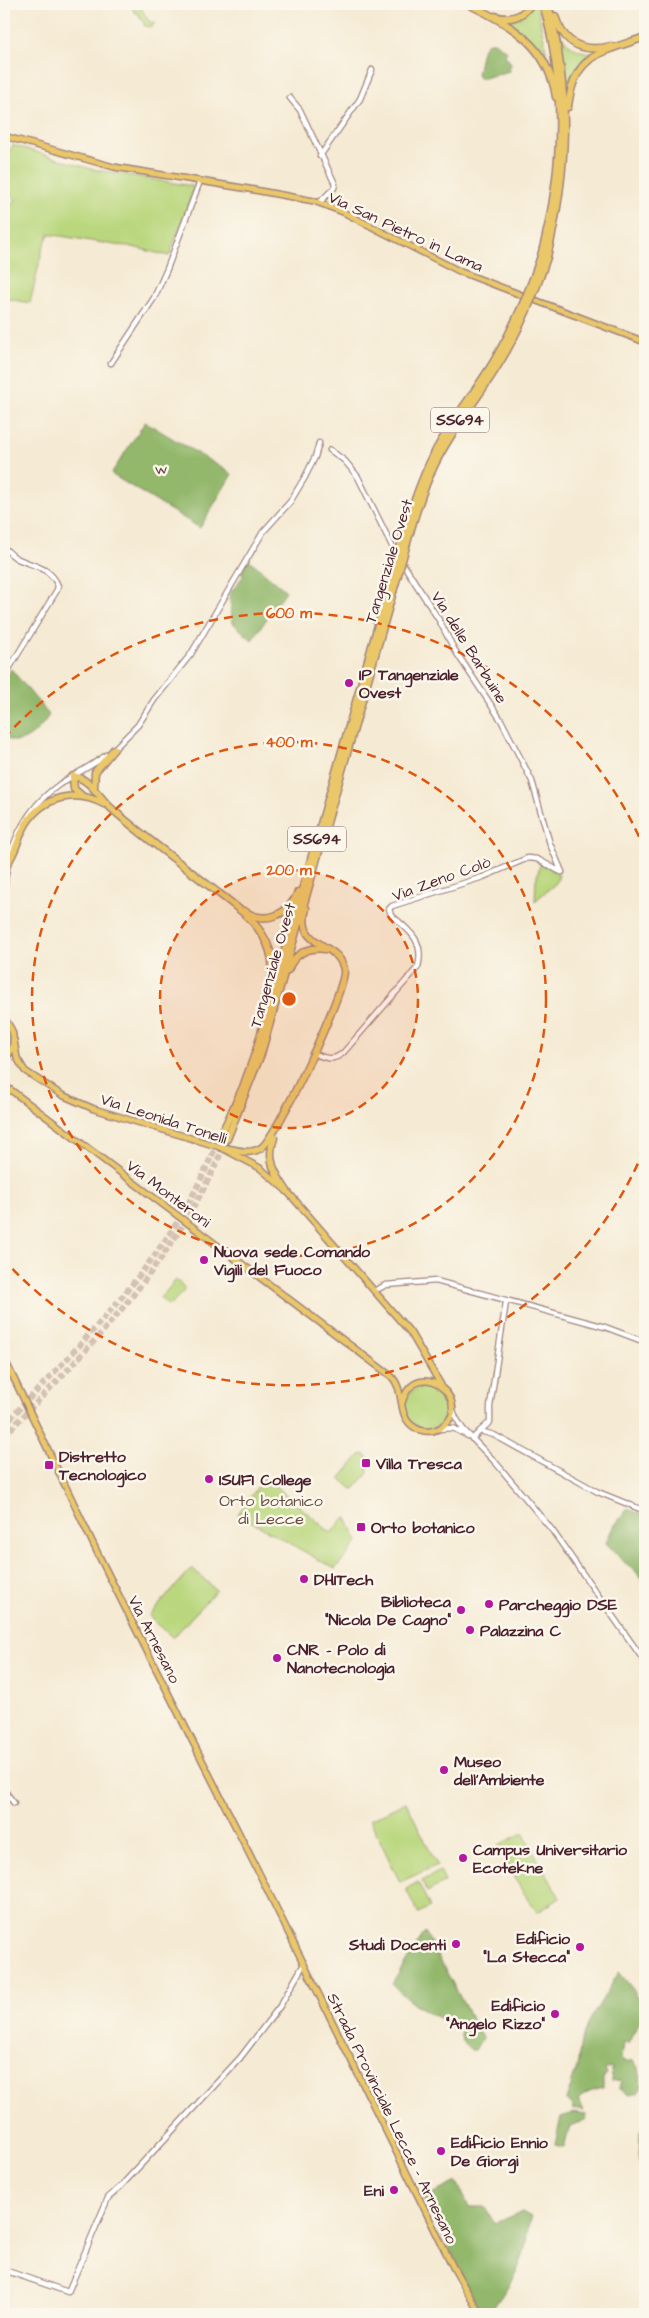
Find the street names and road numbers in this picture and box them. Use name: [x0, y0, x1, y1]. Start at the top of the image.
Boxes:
street label: Via San Pietro in Lama: [325, 186, 487, 277]
road number: SS694: [431, 408, 489, 432]
street label: Tangenziale Ovest: [360, 496, 419, 627]
street label: Via delle Barbuine: [426, 587, 513, 708]
road number: SS694: [288, 826, 346, 852]
street label: Via Zeno Colò: [389, 851, 494, 907]
street label: Tangenziale Ovest: [245, 900, 302, 1031]
street label: Via Leonida Tonelli: [98, 1088, 230, 1150]
street label: Via Monteroni: [122, 1155, 216, 1233]
street label: Via Arnesano: [123, 1592, 186, 1687]
street label: Strada Provinciale Lecce - Arnesano: [322, 1989, 463, 2248]

